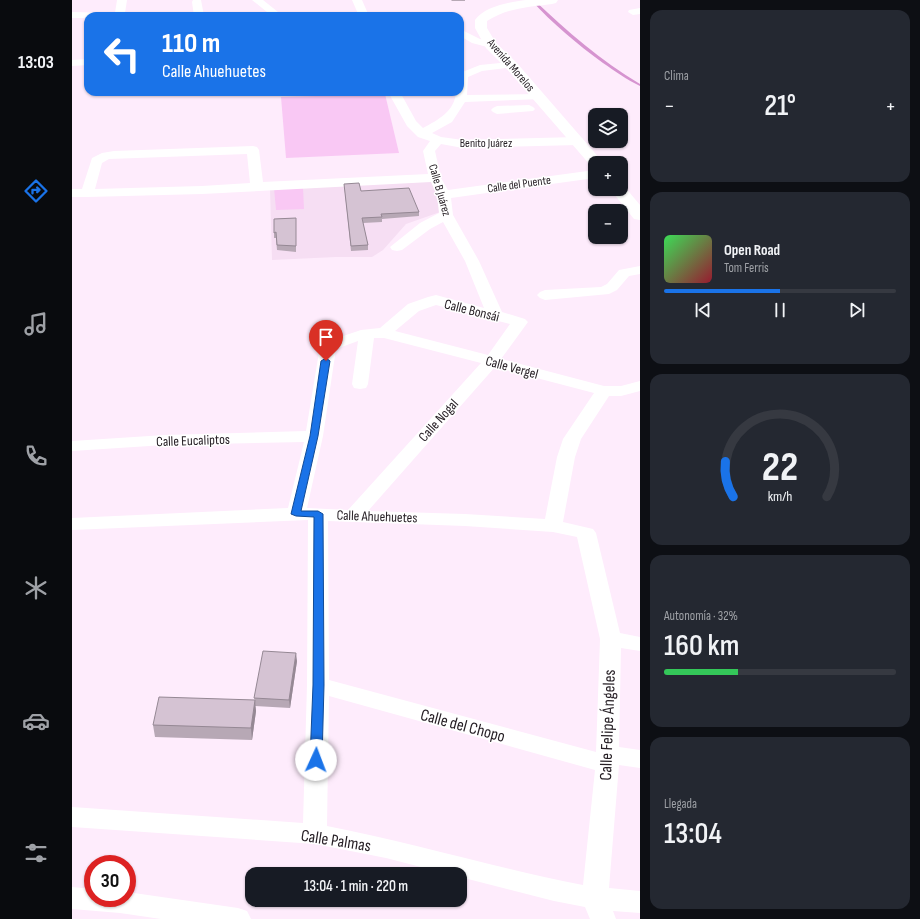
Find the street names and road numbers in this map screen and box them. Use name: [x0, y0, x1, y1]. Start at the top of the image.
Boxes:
street label: Avenida Morelos: [483, 35, 538, 95]
street label: Benito Juárez: [460, 136, 513, 151]
street label: Calle B Juárez: [425, 163, 454, 218]
street label: Calle del Puente: [486, 173, 552, 196]
street label: Calle Bonsái: [443, 295, 501, 326]
street label: Calle Vergel: [484, 352, 540, 383]
street label: Calle Nogal: [415, 396, 462, 445]
street label: Calle Eucaliptos: [156, 431, 230, 450]
street label: Calle Ahuehuetes: [336, 507, 418, 526]
street label: Calle Felipe Ángeles: [596, 669, 620, 781]
street label: Calle del Chopo: [418, 705, 507, 747]
street label: Calle Palmas: [299, 826, 372, 856]

